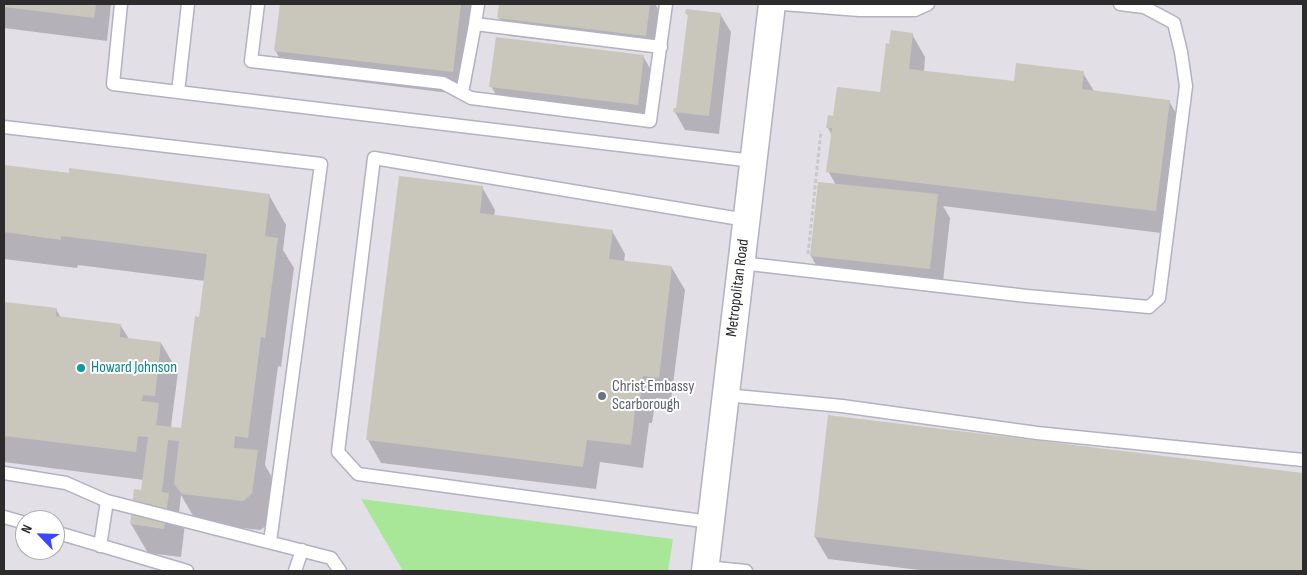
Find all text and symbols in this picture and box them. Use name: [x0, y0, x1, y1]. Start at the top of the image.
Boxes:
street label: Metropolitan Road: [722, 238, 754, 338]
place label: Howard Johnson: [91, 358, 177, 378]
marker: Howard Johnson: [75, 362, 87, 374]
place label: Christ Embassy Scarborough: [612, 377, 694, 415]
marker: Christ Embassy Scarborough: [596, 390, 608, 402]
north arrow: [15, 510, 65, 560]
text: N: [17, 522, 36, 536]

